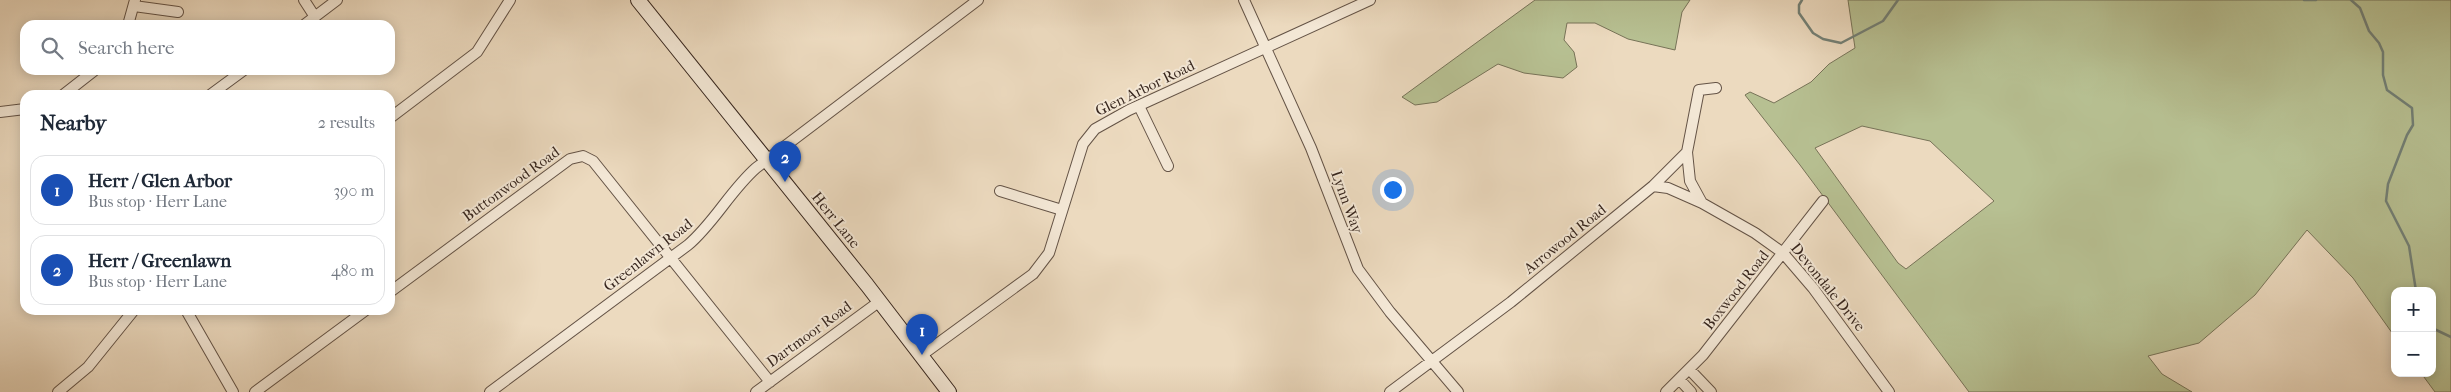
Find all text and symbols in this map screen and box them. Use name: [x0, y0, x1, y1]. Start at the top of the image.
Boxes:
search box: [20, 20, 395, 75]
icon: search: [38, 34, 66, 62]
text: Search here: [78, 37, 174, 59]
street label: Glen Arbor Road: [1092, 56, 1198, 120]
text: Nearby: [40, 111, 106, 135]
text: 2 results: [318, 113, 375, 132]
pin: 2: [769, 141, 801, 182]
street label: Buttonwood Road: [459, 142, 564, 225]
street label: Lynn Way: [1327, 168, 1367, 237]
text: Herr / Glen Arbor: [88, 170, 232, 192]
your location: [1380, 177, 1406, 203]
text: 1: [54, 181, 60, 200]
text: 390 m: [333, 181, 374, 200]
street label: Herr Lane: [808, 188, 864, 252]
text: Bus stop · Herr Lane: [88, 192, 227, 211]
street label: Arrowood Road: [1519, 200, 1610, 278]
street label: Greenlawn Road: [600, 214, 697, 295]
street label: Devondale Drive: [1787, 239, 1869, 335]
street label: Boxwood Road: [1699, 246, 1773, 333]
text: Herr / Greenlawn: [88, 250, 231, 272]
text: 2: [53, 261, 61, 280]
text: 480 m: [331, 261, 374, 280]
text: Bus stop · Herr Lane: [88, 272, 227, 291]
map controls: [2391, 287, 2436, 377]
button: +: [2391, 287, 2436, 332]
street label: Dartmoor Road: [763, 297, 856, 371]
pin: 1: [906, 314, 938, 355]
button: −: [2391, 332, 2436, 377]

